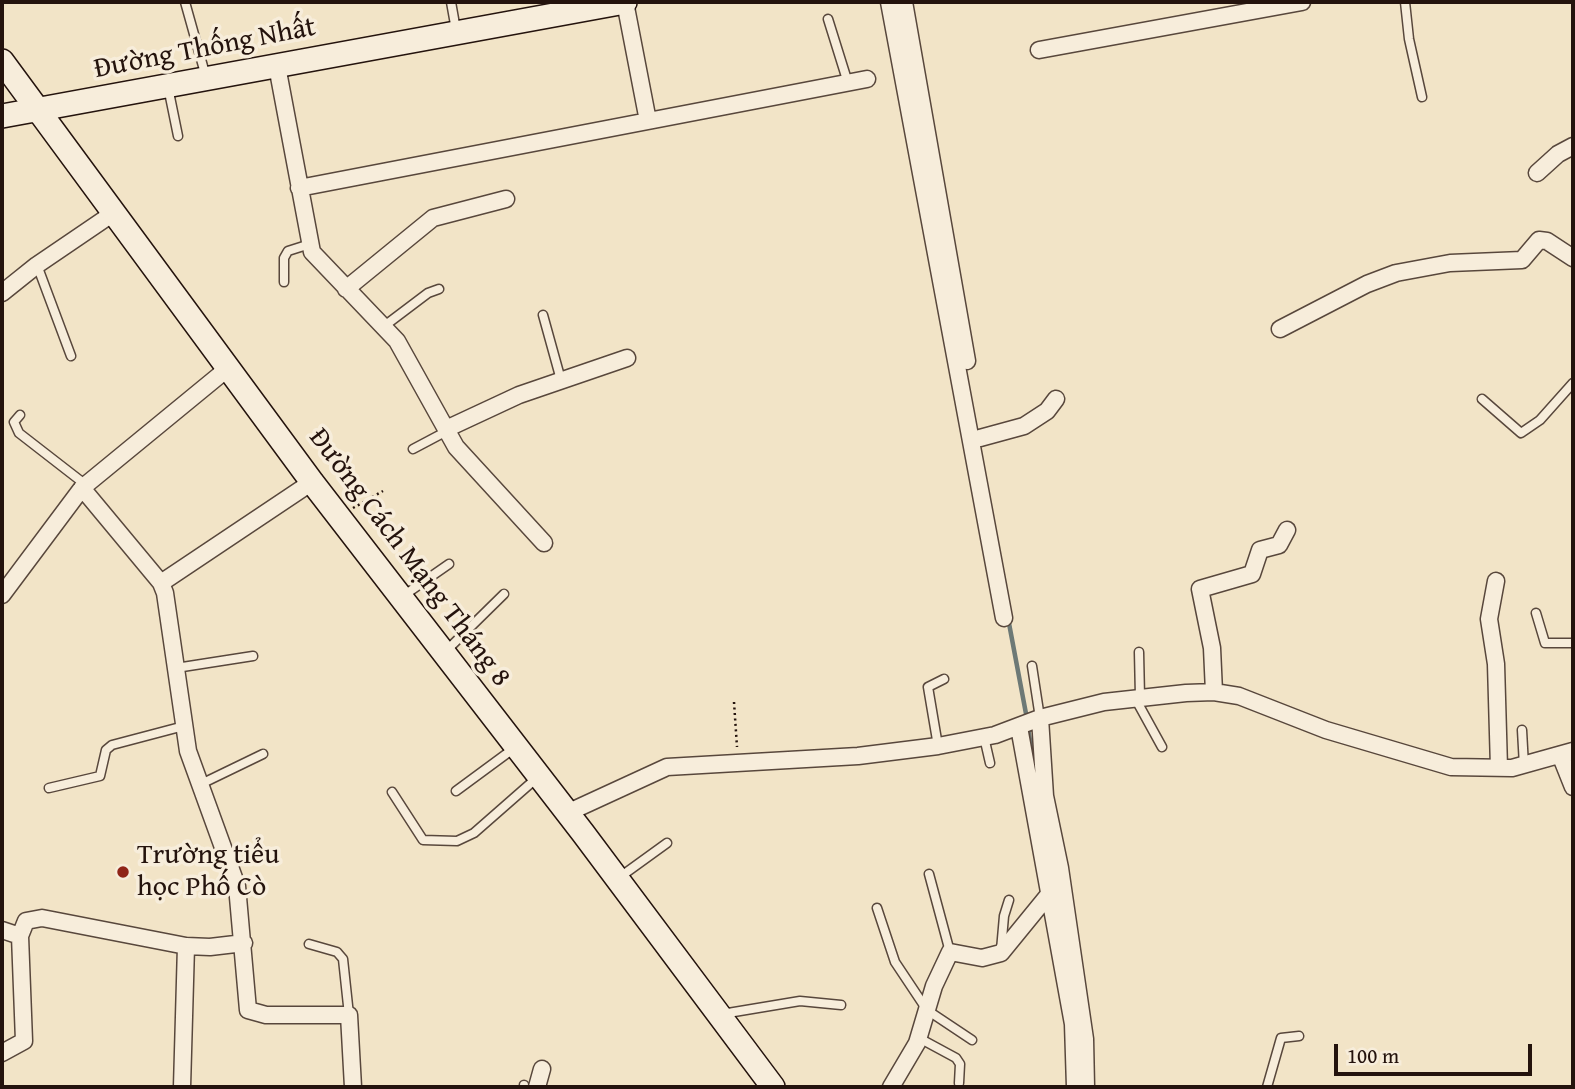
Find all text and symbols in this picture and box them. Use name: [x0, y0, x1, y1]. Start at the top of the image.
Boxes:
street label: Đường Thống Nhất: [91, 11, 319, 87]
street label: Đường Cách Mạng Tháng 8: [301, 422, 517, 694]
place label: Trường tiểu học Phố Cò: [137, 839, 279, 905]
marker: Trường tiểu học Phố Cò: [115, 864, 131, 880]
scale bar: [1337, 1030, 1535, 1074]
text: 100 m: [1347, 1040, 1399, 1071]

